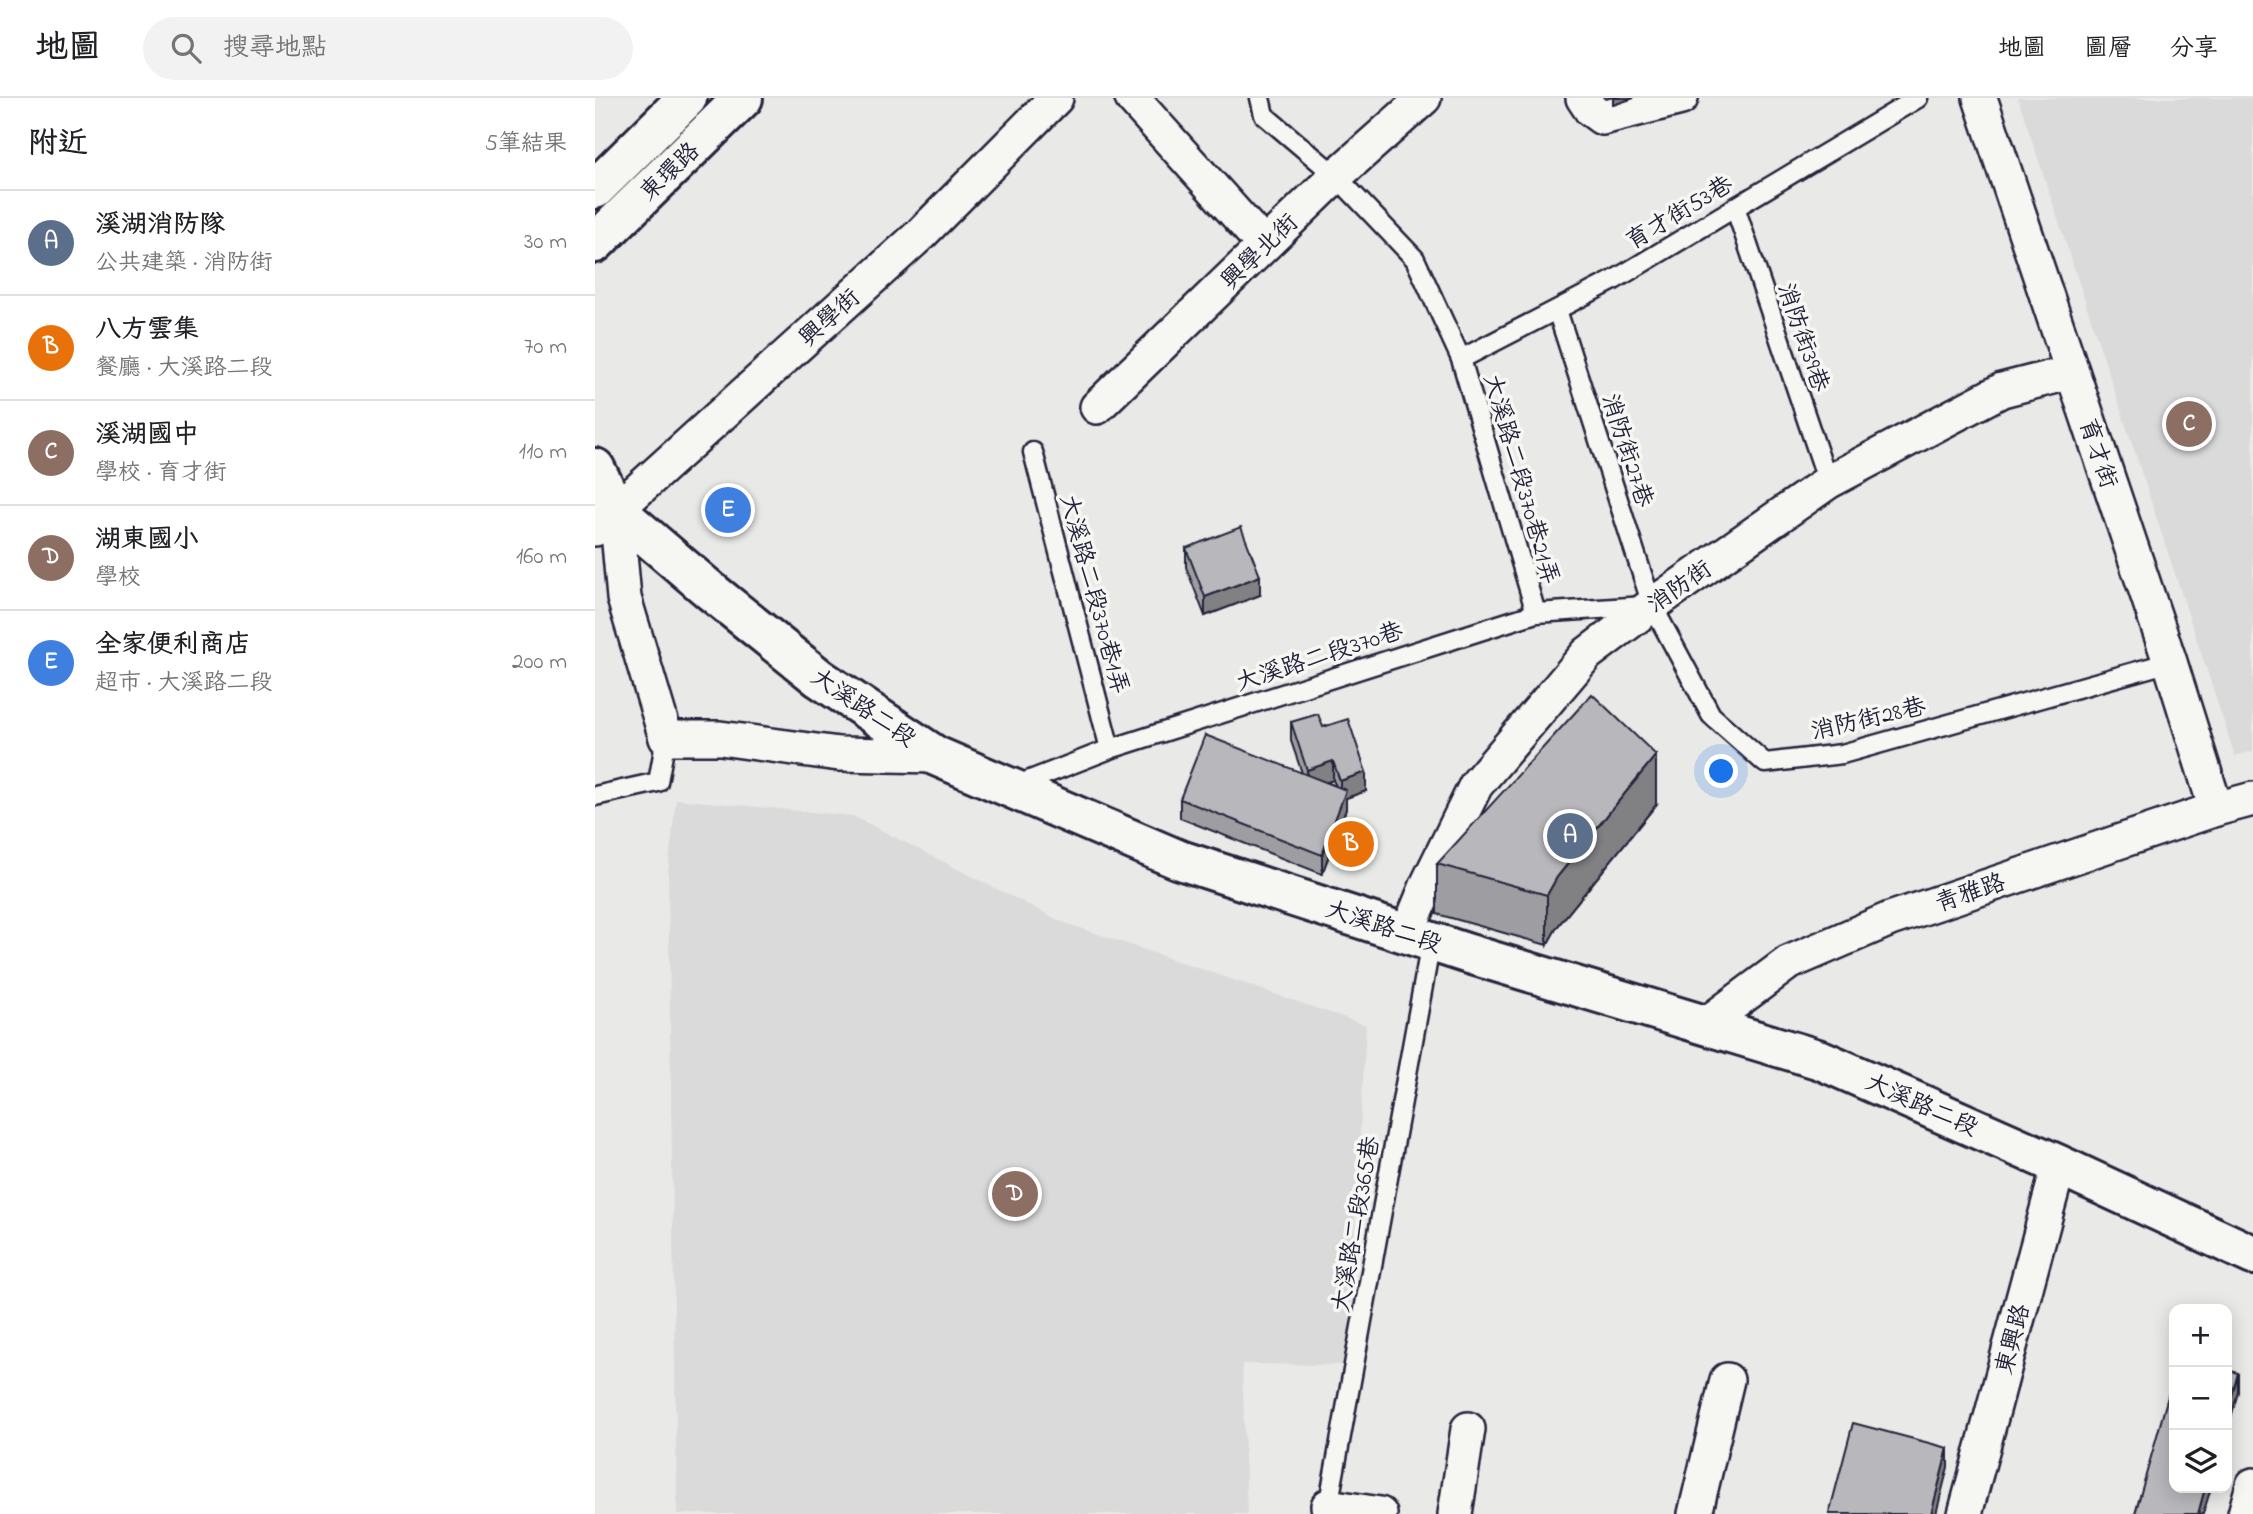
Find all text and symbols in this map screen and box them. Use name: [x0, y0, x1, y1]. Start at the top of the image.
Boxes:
search box: [143, 17, 633, 80]
text: 地圖: [35, 25, 101, 73]
icon: search: [167, 29, 205, 67]
text: 搜尋地點: [223, 30, 327, 68]
text: 地圖: [1998, 32, 2046, 67]
text: 圖層: [2084, 32, 2132, 67]
text: 分享: [2170, 32, 2218, 67]
text: 附近: [28, 123, 88, 167]
text: 5筆結果: [485, 128, 567, 161]
street label: 東環路: [633, 135, 709, 210]
street label: 育才街53巷: [1620, 168, 1741, 260]
text: 溪湖消防隊: [95, 207, 225, 245]
street label: 興學北街: [1214, 207, 1307, 299]
text: A: [44, 226, 58, 259]
text: 30 m: [524, 226, 567, 259]
text: 公共建築 · 消防街: [95, 247, 272, 280]
street label: 消防街39巷: [1767, 279, 1837, 397]
street label: 興學街: [792, 282, 869, 356]
text: 八方雲集: [95, 312, 199, 350]
text: B: [43, 331, 59, 364]
text: 70 m: [524, 331, 567, 364]
text: 餐廳 · 大溪路二段: [95, 352, 272, 385]
street label: 大溪路二段370巷21弄: [1473, 370, 1566, 589]
street label: 消防街27巷: [1591, 389, 1660, 512]
pin: C: [2166, 398, 2212, 450]
street label: 育才街: [2068, 414, 2125, 494]
text: 溪湖國中: [95, 417, 199, 455]
text: C: [45, 436, 57, 469]
text: 110 m: [519, 436, 567, 469]
text: 學校 · 育才街: [95, 457, 226, 490]
pin: E: [705, 484, 751, 536]
street label: 大溪路二段370巷1弄: [1049, 491, 1136, 699]
text: 湖東國小: [95, 522, 199, 560]
text: D: [43, 541, 59, 574]
text: 160 m: [516, 541, 567, 574]
street label: 消防街: [1641, 553, 1720, 623]
text: 學校: [95, 562, 141, 595]
street label: 大溪路二段370巷: [1232, 615, 1408, 702]
text: 全家便利商店: [95, 627, 251, 665]
text: E: [44, 646, 58, 679]
text: 200 m: [512, 646, 567, 679]
street label: 大溪路二段: [803, 661, 922, 757]
text: 超市 · 大溪路二段: [95, 667, 272, 700]
street label: 消防街28巷: [1808, 690, 1929, 751]
your location: [1704, 754, 1738, 788]
pin: A: [1547, 810, 1593, 862]
pin: B: [1328, 818, 1374, 870]
street label: 青雅路: [1931, 866, 2011, 923]
street label: 大溪路二段: [1321, 893, 1446, 964]
street label: 大溪路二段: [1859, 1066, 1983, 1147]
street label: 大溪路二段365巷: [1325, 1134, 1390, 1315]
pin: D: [992, 1168, 1038, 1220]
street label: 東興路: [1988, 1300, 2041, 1379]
map controls: [2169, 1304, 2232, 1493]
button: +: [2169, 1304, 2232, 1367]
button: −: [2169, 1367, 2232, 1430]
button: layers: [2169, 1430, 2232, 1493]

